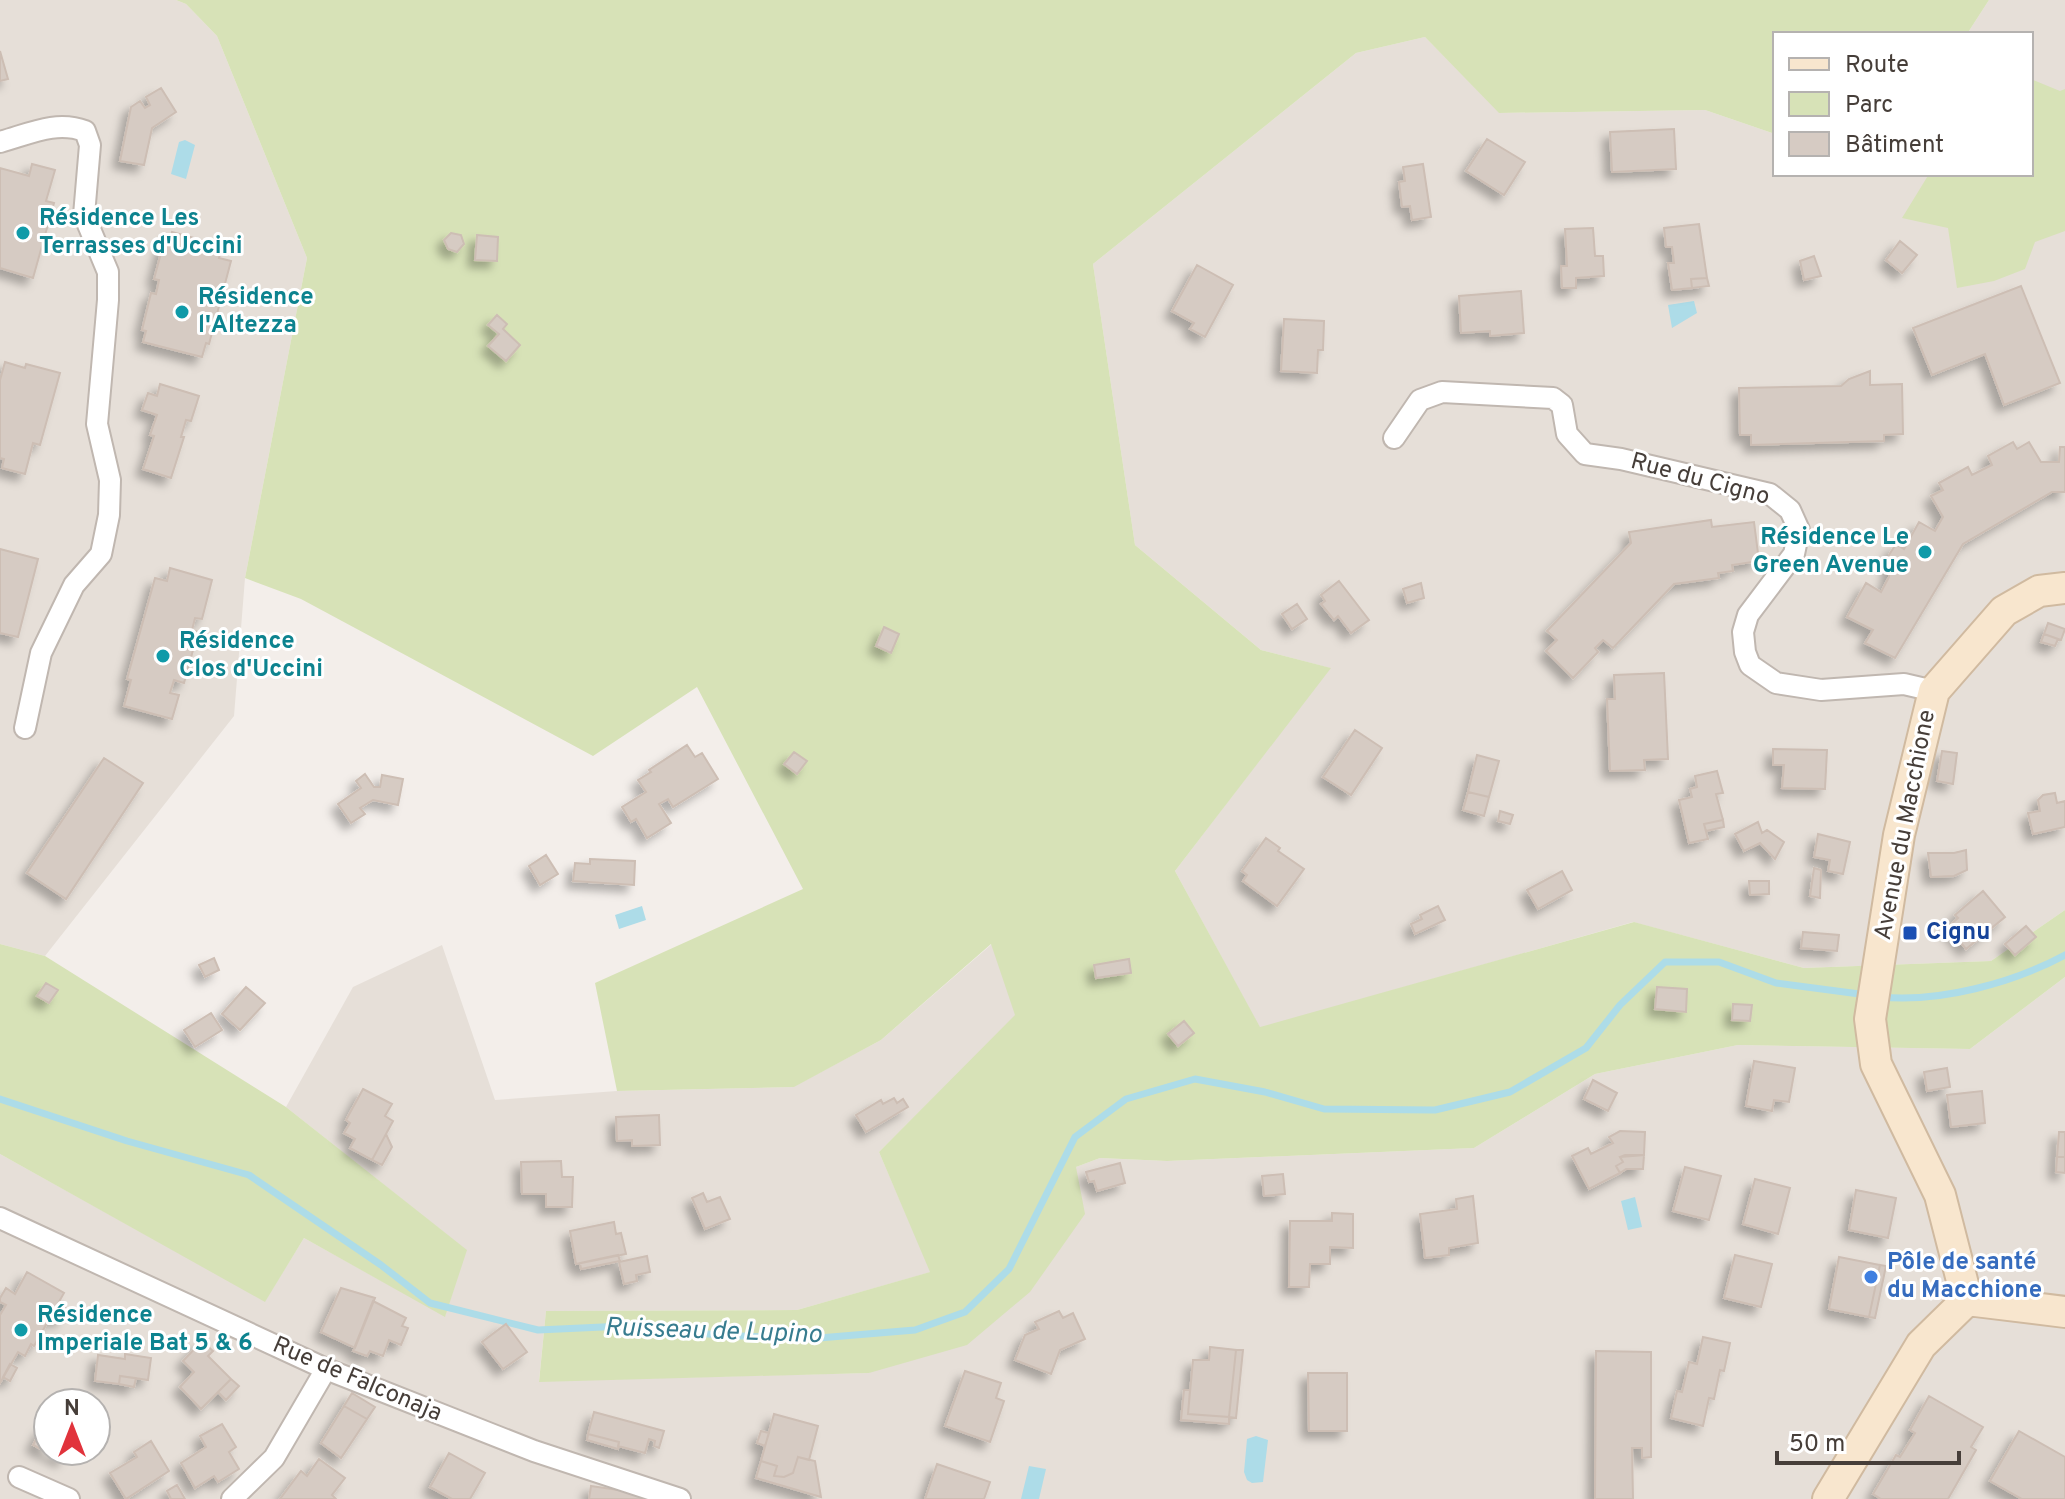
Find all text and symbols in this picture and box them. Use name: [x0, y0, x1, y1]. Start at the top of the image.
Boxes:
legend: [1773, 32, 2033, 176]
text: Route: [1845, 51, 1909, 81]
text: Parc: [1845, 91, 1893, 121]
text: Bâtiment: [1845, 131, 1944, 161]
place label: Résidence Les Terrasses d'Uccini: [39, 204, 243, 262]
marker: Résidence Les Terrasses d'Uccini: [14, 224, 32, 242]
place label: Résidence l'Altezza: [198, 283, 314, 341]
marker: Résidence l'Altezza: [173, 303, 191, 321]
street label: Rue du Cigno: [1627, 447, 1773, 513]
place label: Résidence Le Green Avenue: [1753, 523, 1909, 581]
marker: Résidence Le Green Avenue: [1916, 543, 1934, 561]
place label: Résidence Clos d'Uccini: [179, 627, 323, 685]
marker: Résidence Clos d'Uccini: [154, 647, 172, 665]
street label: Avenue du Macchione: [1869, 707, 1943, 943]
place label: Cignu: [1926, 918, 1990, 948]
marker: Cignu: [1901, 924, 1919, 942]
place label: Pôle de santé du Macchione: [1887, 1248, 2042, 1306]
marker: Pôle de santé du Macchione: [1862, 1268, 1880, 1286]
place label: Résidence Imperiale Bat 5 & 6: [37, 1301, 253, 1359]
water label: Ruisseau de Lupino: [604, 1312, 822, 1352]
marker: Résidence Imperiale Bat 5 & 6: [12, 1321, 30, 1339]
street label: Rue de Falconaja: [268, 1331, 446, 1429]
north arrow: [32, 1387, 112, 1467]
text: N: [64, 1396, 80, 1423]
scale bar: [1777, 1415, 1959, 1465]
text: 50 m: [1789, 1430, 1845, 1460]

